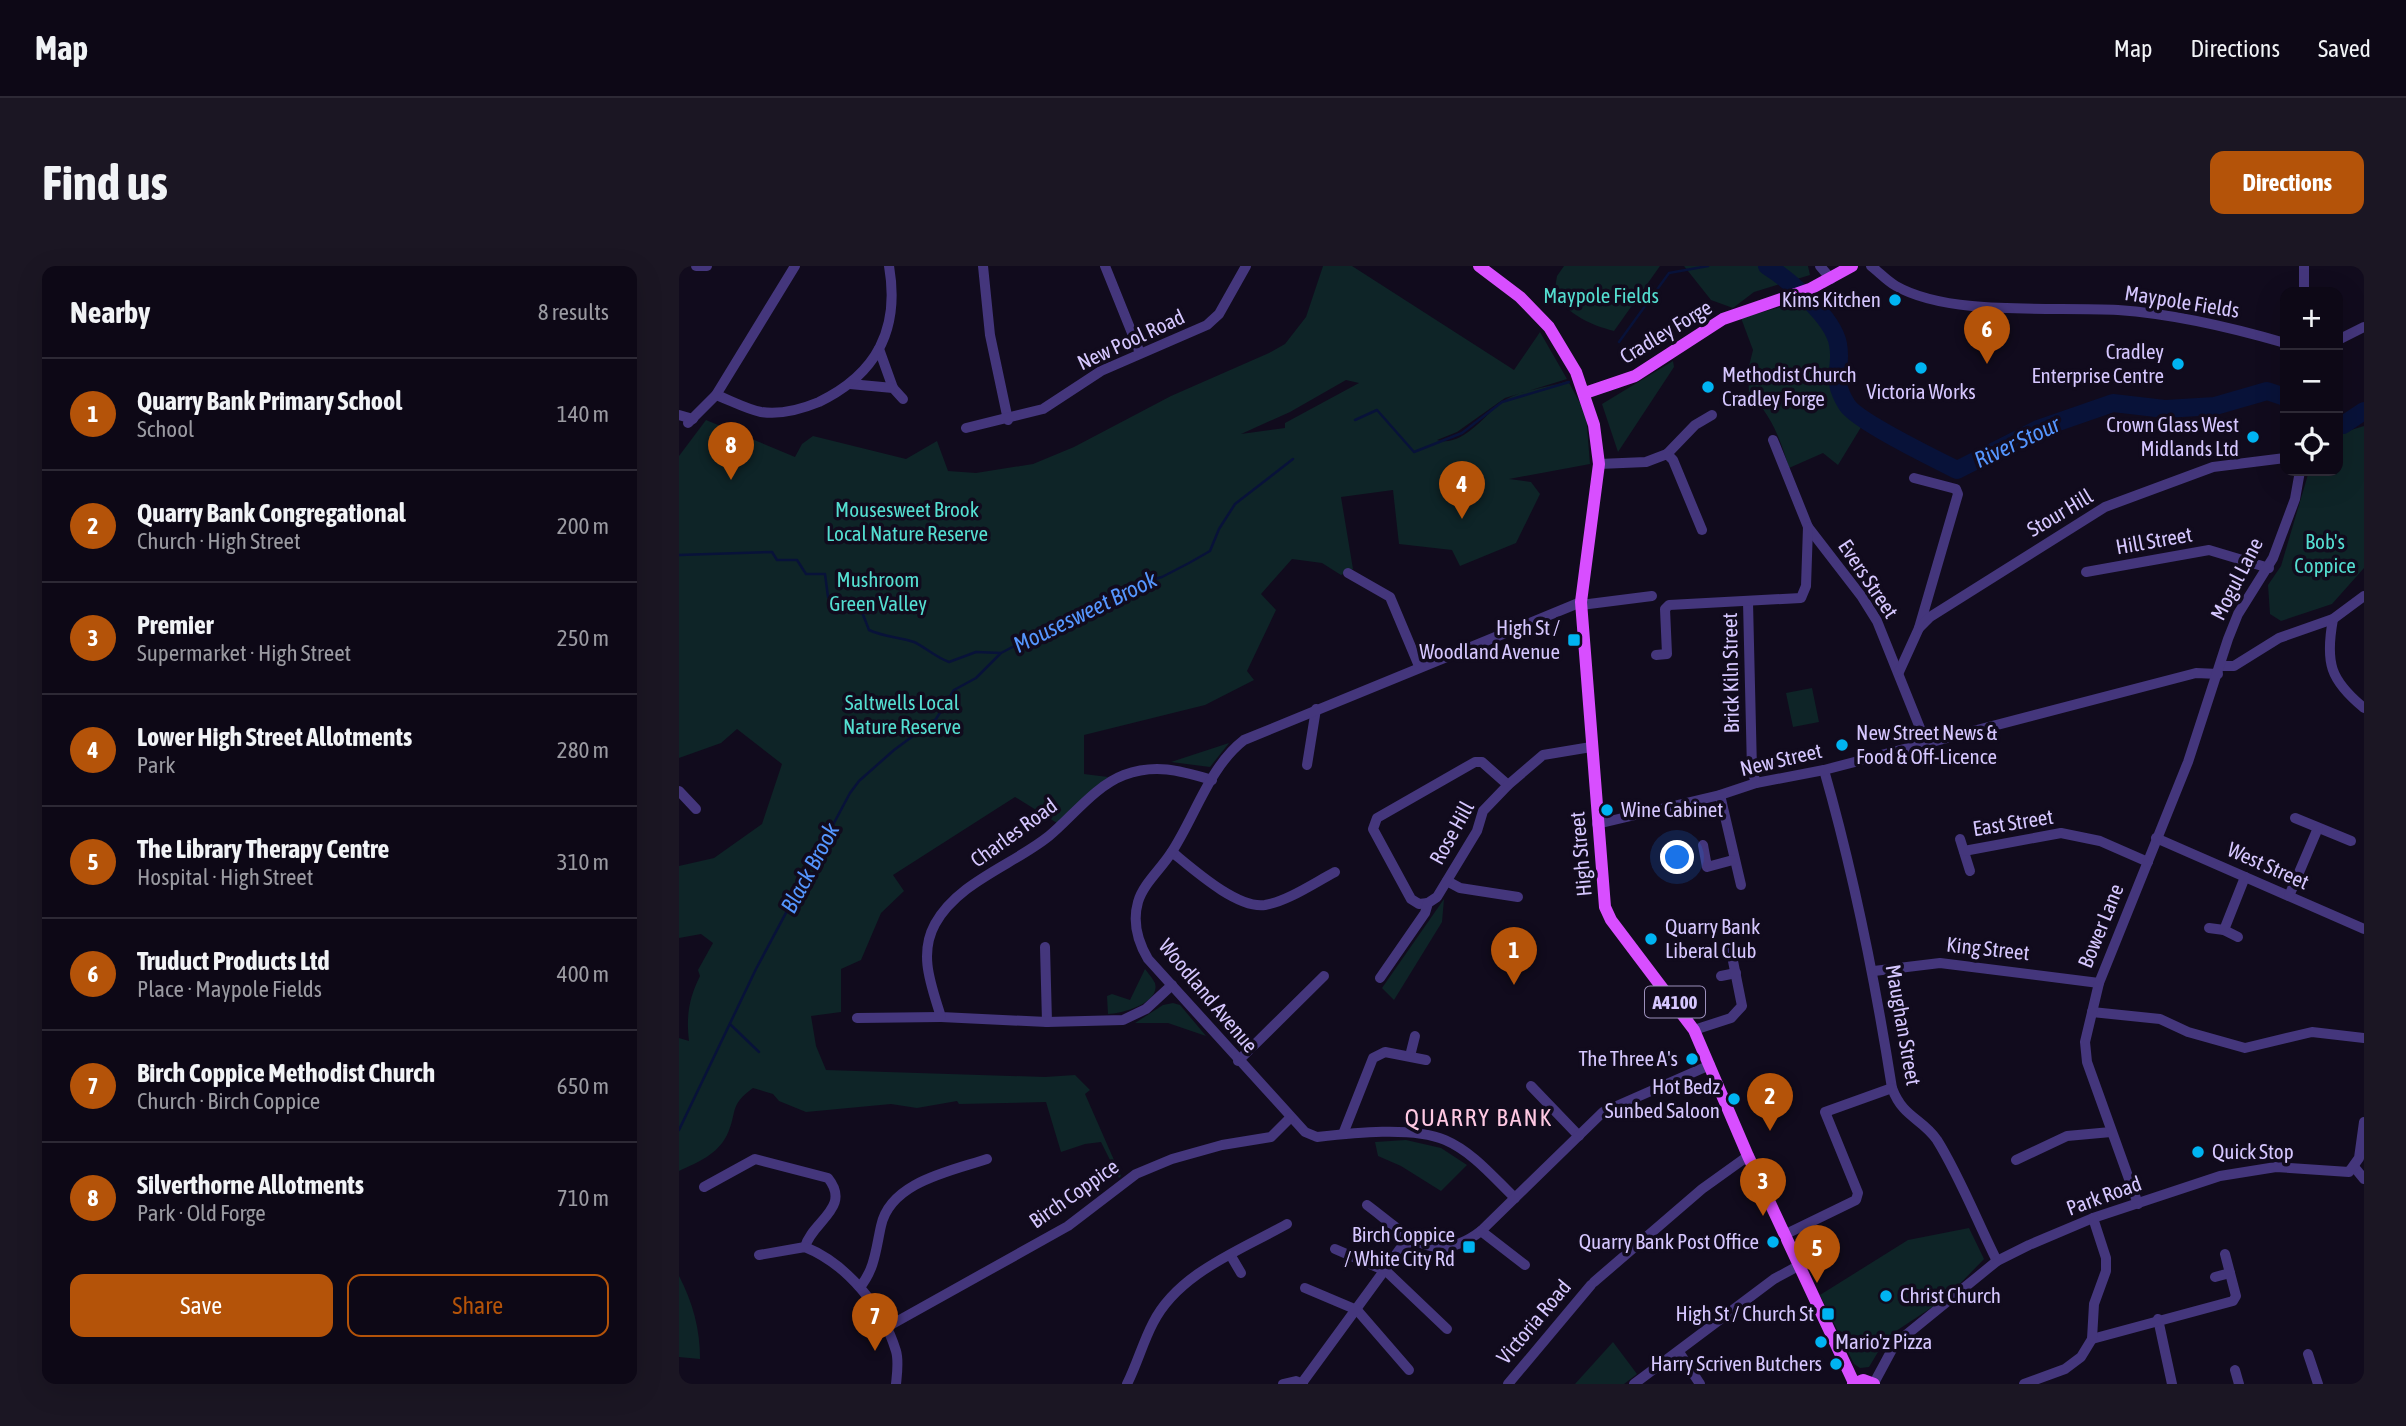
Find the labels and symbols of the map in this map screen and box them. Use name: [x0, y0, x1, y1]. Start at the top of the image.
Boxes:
street label: Maypole Fields: [2123, 280, 2241, 322]
park label: Maypole Fields: [1543, 283, 1659, 307]
place label: Kims Kitchen: [1782, 287, 1881, 311]
marker: Kims Kitchen: [1887, 292, 1903, 308]
street label: Cradley Forge: [1615, 294, 1716, 368]
street label: New Pool Road: [1073, 304, 1188, 374]
pin: 6: [1964, 306, 2010, 364]
place label: Cradley Enterprise Centre: [2032, 339, 2164, 387]
marker: Cradley Enterprise Centre: [2170, 356, 2186, 372]
marker: Victoria Works: [1913, 360, 1929, 376]
place label: Methodist Church Cradley Forge: [1722, 362, 1857, 410]
marker: Methodist Church Cradley Forge: [1700, 379, 1716, 395]
place label: Victoria Works: [1866, 379, 1976, 403]
water label: River Stour: [1970, 410, 2065, 473]
place label: Crown Glass West Midlands Ltd: [2106, 412, 2239, 460]
pin: 8: [708, 422, 754, 480]
marker: Crown Glass West Midlands Ltd: [2245, 429, 2261, 445]
pin: 4: [1439, 461, 1485, 519]
street label: Stour Hill: [2022, 483, 2097, 541]
park label: Mousesweet Brook Local Nature Reserve: [826, 497, 988, 545]
street label: Hill Street: [2114, 522, 2194, 559]
park label: Bob's Coppice: [2294, 529, 2356, 577]
street label: Mogul Lane: [2205, 533, 2267, 624]
street label: Evers Street: [1834, 535, 1904, 622]
water label: Mousesweet Brook: [1009, 566, 1162, 658]
park label: Mushroom Green Valley: [829, 567, 927, 615]
street label: Brick Kiln Street: [1717, 612, 1743, 734]
place label: High St / Woodland Avenue: [1419, 615, 1560, 663]
marker: High St / Woodland Avenue: [1566, 632, 1582, 648]
park label: Saltwells Local Nature Reserve: [843, 690, 961, 738]
place label: New Street News & Food & Off-Licence: [1856, 720, 1998, 768]
marker: New Street News & Food & Off-Licence: [1834, 737, 1850, 753]
street label: New Street: [1738, 738, 1824, 780]
street label: Charles Road: [966, 793, 1061, 872]
street label: Rose Hill: [1424, 796, 1478, 868]
place label: Wine Cabinet: [1621, 797, 1723, 821]
marker: Wine Cabinet: [1599, 802, 1615, 818]
street label: East Street: [1971, 804, 2055, 840]
street label: High Street: [1564, 811, 1596, 898]
water label: Black Brook: [776, 818, 845, 917]
street label: West Street: [2224, 837, 2313, 894]
your location: [1660, 840, 1694, 874]
street label: Bower Lane: [2072, 880, 2128, 971]
place label: Quarry Bank Liberal Club: [1665, 914, 1760, 962]
pin: 1: [1491, 927, 1537, 985]
marker: Quarry Bank Liberal Club: [1643, 931, 1659, 947]
street label: King Street: [1945, 932, 2031, 964]
street label: Woodland Avenue: [1154, 934, 1263, 1057]
street label: Maughan Street: [1882, 963, 1926, 1087]
road number: A4100: [1645, 986, 1705, 1017]
place label: The Three A's: [1578, 1046, 1678, 1070]
marker: The Three A's: [1684, 1051, 1700, 1067]
pin: 2: [1747, 1073, 1793, 1131]
place label: Hot Bedz Sunbed Saloon: [1605, 1074, 1720, 1122]
marker: Hot Bedz Sunbed Saloon: [1726, 1091, 1742, 1107]
district label: QUARRY BANK: [1405, 1104, 1553, 1131]
place label: Quick Stop: [2212, 1139, 2294, 1163]
marker: Quick Stop: [2190, 1144, 2206, 1160]
street label: Birch Coppice: [1024, 1154, 1123, 1233]
pin: 3: [1740, 1158, 1786, 1216]
street label: Park Road: [2063, 1170, 2144, 1220]
place label: Birch Coppice / White City Rd: [1344, 1222, 1455, 1270]
pin: 5: [1794, 1225, 1840, 1283]
place label: Quarry Bank Post Office: [1579, 1229, 1759, 1253]
marker: Quarry Bank Post Office: [1765, 1234, 1781, 1250]
marker: Birch Coppice / White City Rd: [1461, 1239, 1477, 1255]
street label: Victoria Road: [1491, 1274, 1575, 1368]
place label: Christ Church: [1900, 1283, 2001, 1307]
marker: Christ Church: [1878, 1288, 1894, 1304]
pin: 7: [852, 1293, 898, 1351]
place label: High St / Church St: [1675, 1301, 1814, 1325]
marker: High St / Church St: [1820, 1306, 1836, 1322]
place label: Mario'z Pizza: [1835, 1329, 1932, 1353]
marker: Mario'z Pizza: [1813, 1334, 1829, 1350]
place label: Harry Scriven Butchers: [1650, 1351, 1822, 1375]
marker: Harry Scriven Butchers: [1828, 1356, 1844, 1372]

